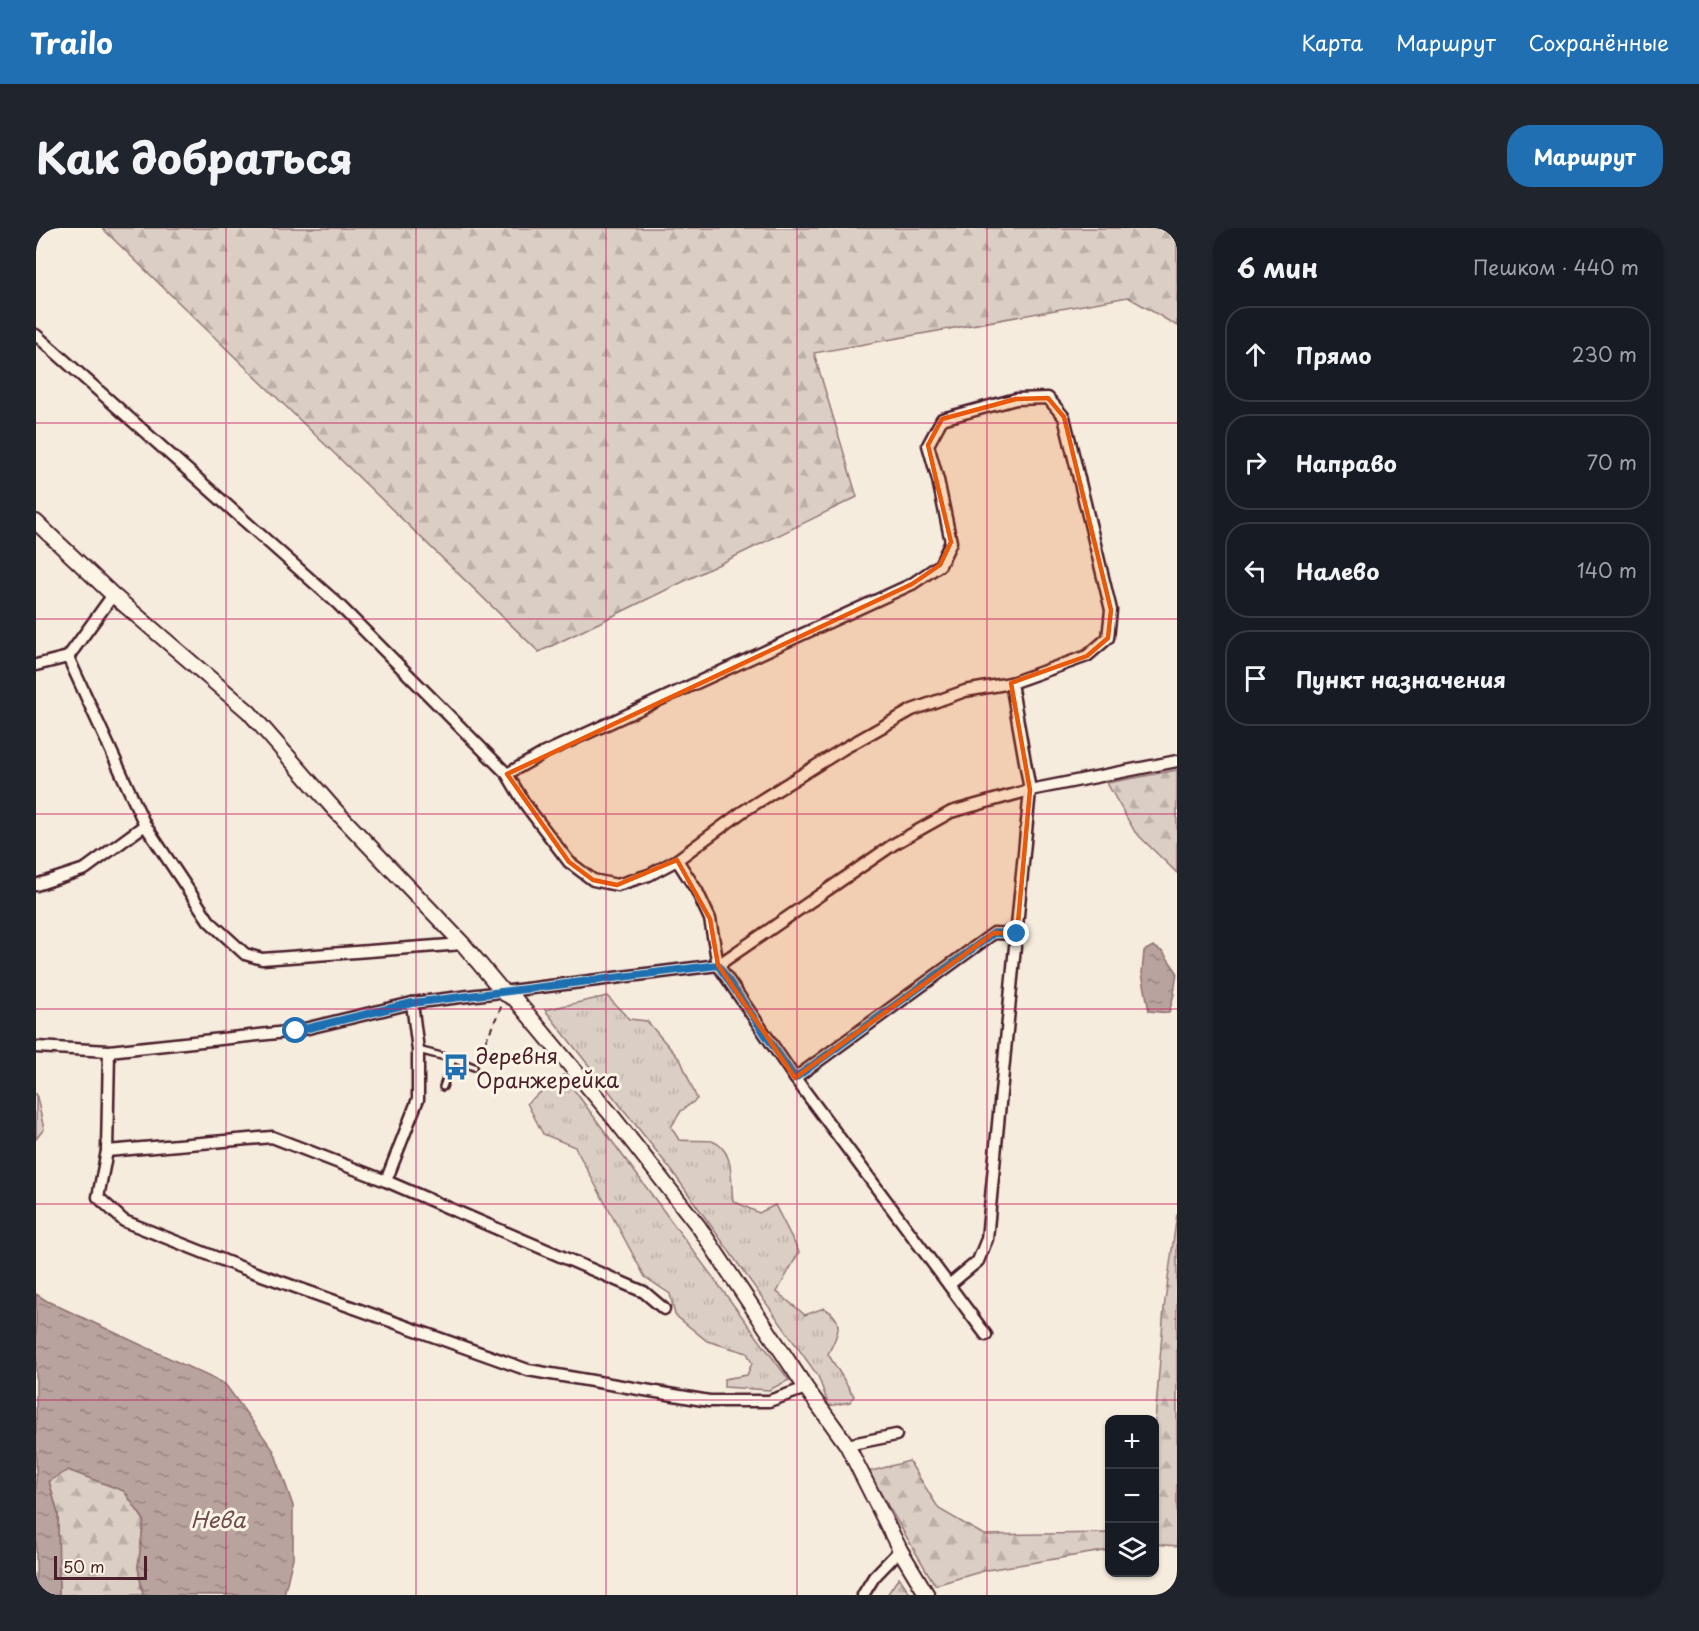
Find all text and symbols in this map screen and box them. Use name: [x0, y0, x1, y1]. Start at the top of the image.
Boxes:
text: Trailo: [30, 21, 113, 64]
text: Карта: [1302, 26, 1363, 58]
text: Маршрут: [1396, 26, 1496, 58]
text: Сохранённые: [1529, 26, 1669, 58]
text: Как добраться: [36, 125, 353, 188]
button: Маршрут: [1507, 125, 1663, 187]
text: 6 мин: [1237, 248, 1318, 287]
text: Пешком · 440 m: [1473, 252, 1639, 282]
icon: ahead: [1239, 338, 1272, 371]
text: Прямо: [1296, 338, 1371, 371]
text: 230 m: [1572, 339, 1637, 369]
icon: right: [1239, 446, 1272, 479]
text: Направо: [1296, 446, 1397, 479]
text: 70 m: [1587, 447, 1637, 477]
icon: left: [1239, 554, 1272, 587]
text: Налево: [1296, 554, 1379, 587]
text: 140 m: [1577, 555, 1637, 585]
icon: arrive: [1239, 662, 1272, 695]
text: Пункт назначения: [1296, 662, 1506, 695]
route end: [1003, 920, 1029, 946]
route start: [282, 1017, 308, 1043]
place label: деревня Оранжерейка: [476, 1039, 619, 1095]
bus stop icon: деревня Оранжерейка: [441, 1052, 471, 1082]
map controls: [1105, 1415, 1159, 1577]
button: +: [1105, 1415, 1159, 1469]
button: −: [1105, 1469, 1159, 1523]
water label: Нева: [191, 1502, 247, 1535]
button: layers: [1105, 1523, 1159, 1577]
scale bar: [54, 1553, 147, 1580]
text: 50 m: [63, 1554, 104, 1578]

